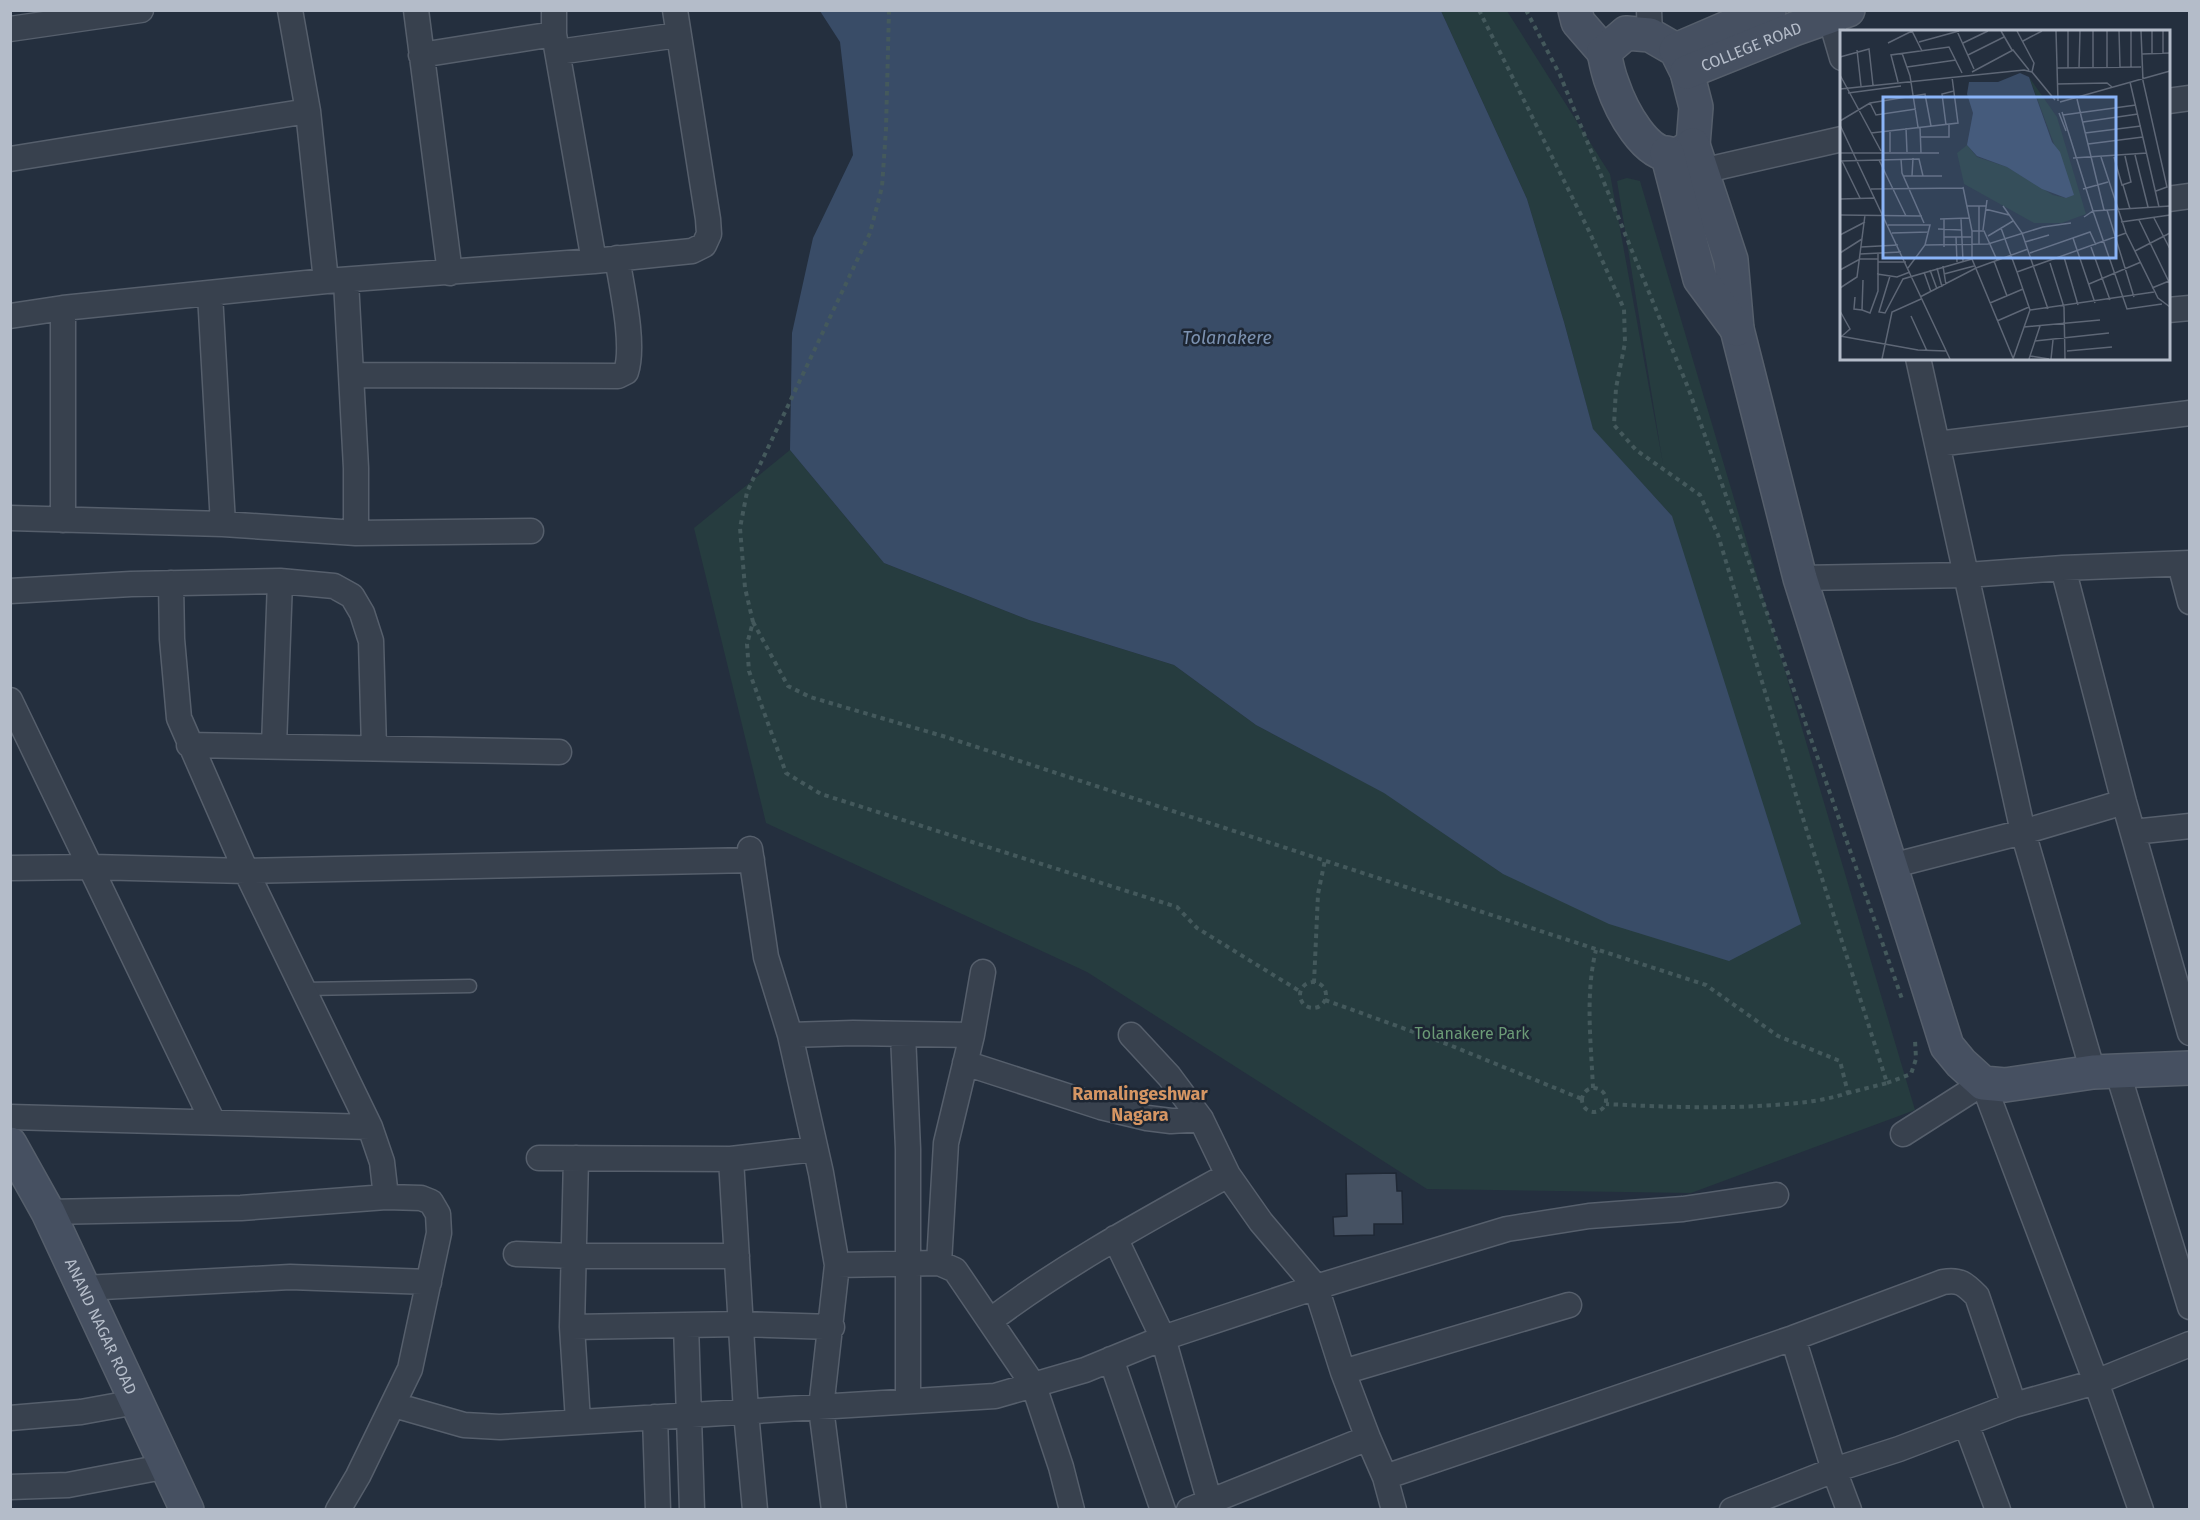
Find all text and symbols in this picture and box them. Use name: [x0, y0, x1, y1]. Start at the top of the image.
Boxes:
street label: COLLEGE ROAD: [1698, 18, 1804, 75]
inset map: [1840, 30, 2170, 360]
water label: Tolanakere: [1182, 327, 1272, 349]
park label: Tolanakere Park: [1414, 1024, 1530, 1043]
district label: Ramalingeshwar Nagara: [1072, 1083, 1208, 1126]
street label: ANAND NAGAR ROAD: [61, 1255, 141, 1398]

